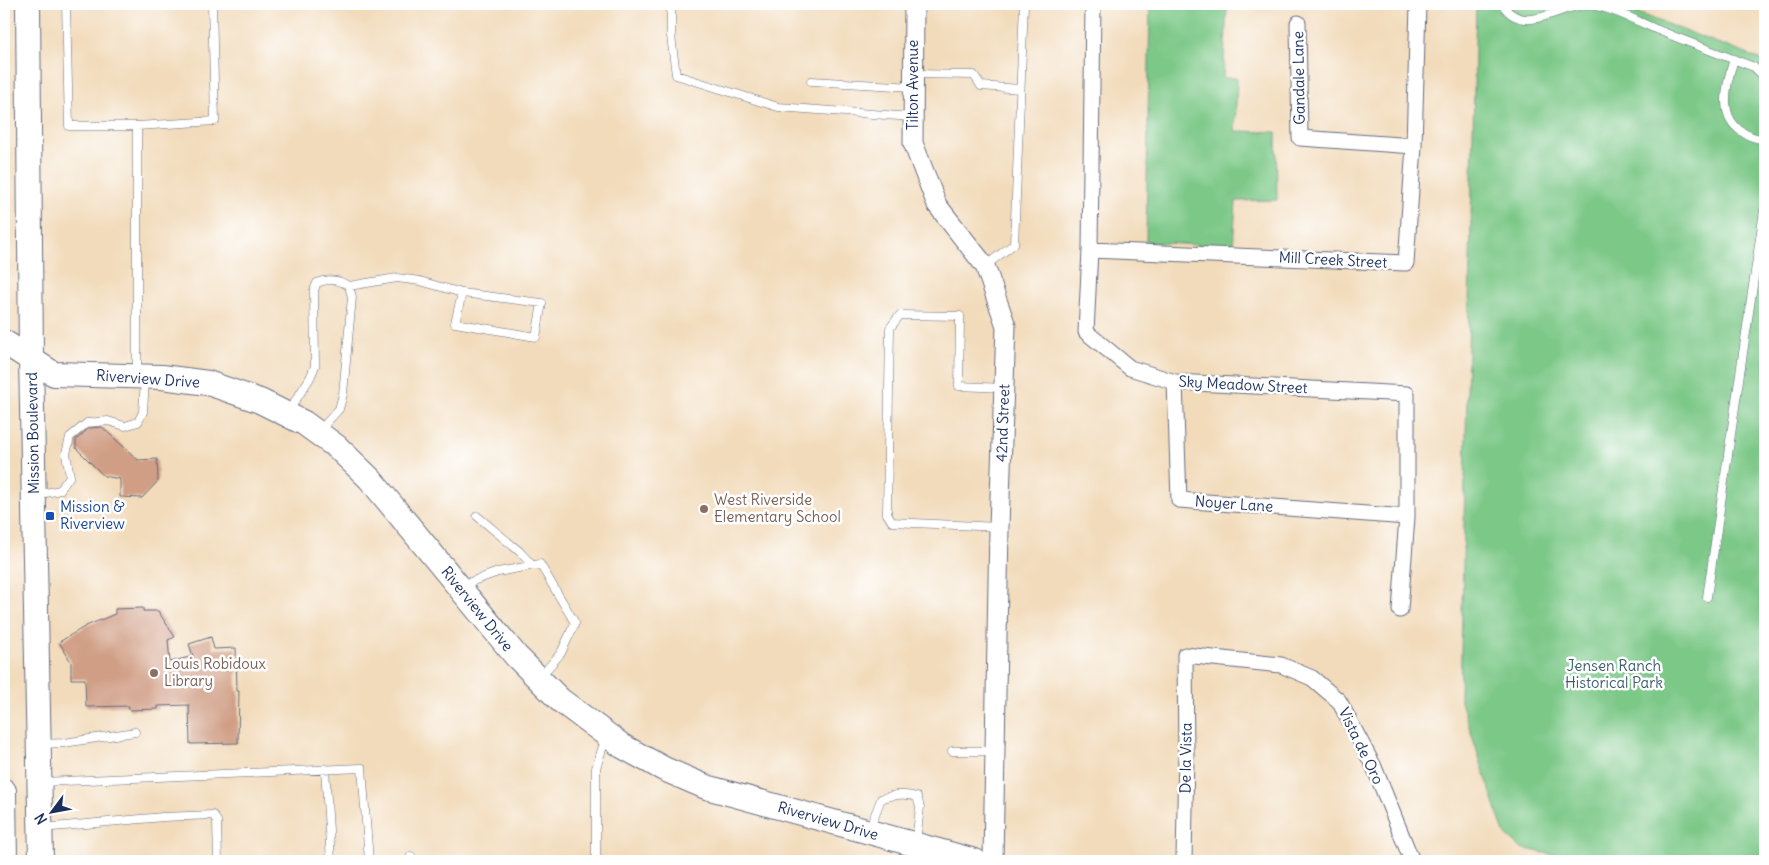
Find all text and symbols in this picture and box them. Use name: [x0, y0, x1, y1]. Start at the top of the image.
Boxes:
street label: Gandale Lane: [1288, 31, 1309, 125]
street label: Tilton Avenue: [903, 40, 922, 130]
street label: Mill Creek Street: [1278, 247, 1388, 272]
street label: Riverview Drive: [96, 365, 201, 392]
street label: Mission Boulevard: [22, 372, 43, 494]
street label: Sky Meadow Street: [1178, 372, 1308, 397]
street label: 42nd Street: [992, 384, 1013, 462]
place label: West Riverside Elementary School: [714, 490, 841, 526]
street label: Noyer Lane: [1194, 491, 1274, 516]
place label: Mission & Riverview: [60, 497, 125, 533]
marker: West Riverside Elementary School: [698, 503, 710, 515]
marker: Mission & Riverview: [44, 510, 56, 522]
street label: Riverview Drive: [437, 562, 517, 655]
place label: Louis Robidoux Library: [164, 654, 266, 690]
park label: Jensen Ranch Historical Park: [1565, 656, 1663, 692]
marker: Louis Robidoux Library: [148, 667, 160, 679]
street label: Vista de Oro: [1335, 704, 1388, 787]
street label: De la Vista: [1175, 722, 1196, 794]
north arrow: [28, 788, 78, 838]
street label: Riverview Drive: [776, 797, 881, 844]
text: N: [31, 810, 51, 828]

